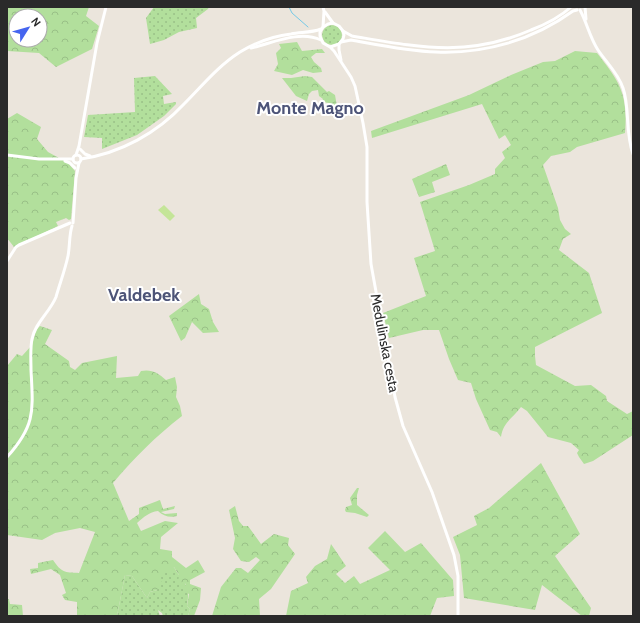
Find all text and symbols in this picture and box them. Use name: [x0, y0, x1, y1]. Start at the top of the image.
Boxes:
north arrow: [8, 8, 48, 48]
text: N: [28, 15, 44, 29]
district label: Monte Magno: [256, 97, 364, 119]
district label: Valdebek: [108, 284, 180, 306]
street label: Medulinska cesta: [367, 292, 403, 394]

